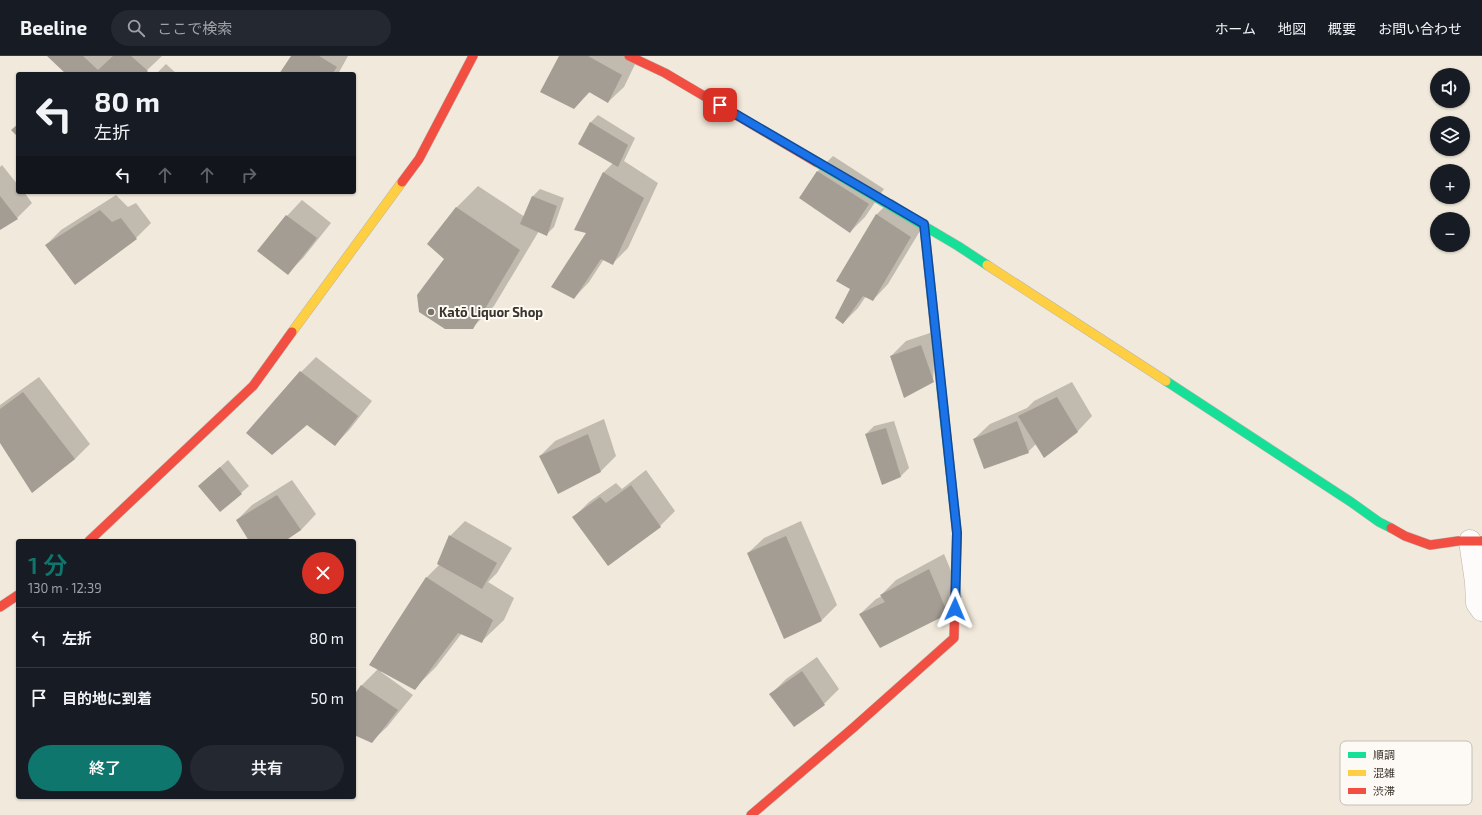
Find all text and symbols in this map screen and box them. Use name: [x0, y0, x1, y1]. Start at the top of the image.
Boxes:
search box: [111, 10, 391, 46]
text: Beeline: [20, 16, 87, 39]
icon: search: [125, 17, 147, 39]
text: ここで検索: [157, 19, 232, 37]
text: ホーム: [1214, 20, 1256, 37]
text: 地図: [1278, 20, 1306, 37]
text: 概要: [1328, 20, 1356, 37]
text: お問い合わせ: [1378, 20, 1462, 37]
map controls: [1430, 68, 1470, 252]
button: sound: [1430, 68, 1470, 108]
text: 80 m: [94, 84, 160, 118]
icon: left: [28, 88, 80, 140]
pin: [703, 88, 737, 122]
icon: arrive: [709, 94, 731, 116]
button: layers: [1430, 116, 1470, 156]
text: 左折: [94, 121, 130, 143]
icon: left: [112, 164, 134, 186]
icon: ahead: [154, 164, 176, 186]
icon: ahead: [196, 164, 218, 186]
icon: right: [238, 164, 260, 186]
button: +: [1430, 164, 1470, 204]
button: −: [1430, 212, 1470, 252]
place label: Katō Liquor Shop: [439, 304, 543, 320]
marker: Katō Liquor Shop: [426, 307, 436, 317]
text: 1 分: [28, 550, 67, 579]
button: close: [302, 552, 344, 594]
text: 130 m · 12:39: [28, 580, 102, 596]
position arrow: [934, 588, 976, 630]
icon: left: [28, 627, 50, 649]
text: 左折: [62, 629, 92, 647]
text: 80 m: [309, 629, 344, 647]
icon: arrive: [28, 687, 50, 709]
text: 目的地に到着: [62, 689, 152, 707]
text: 50 m: [310, 689, 344, 707]
legend: [1340, 741, 1472, 805]
button: 終了: [28, 745, 182, 791]
button: 共有: [190, 745, 344, 791]
text: 順調: [1373, 748, 1395, 761]
text: 混雑: [1373, 766, 1395, 779]
text: 渋滞: [1373, 784, 1395, 797]

